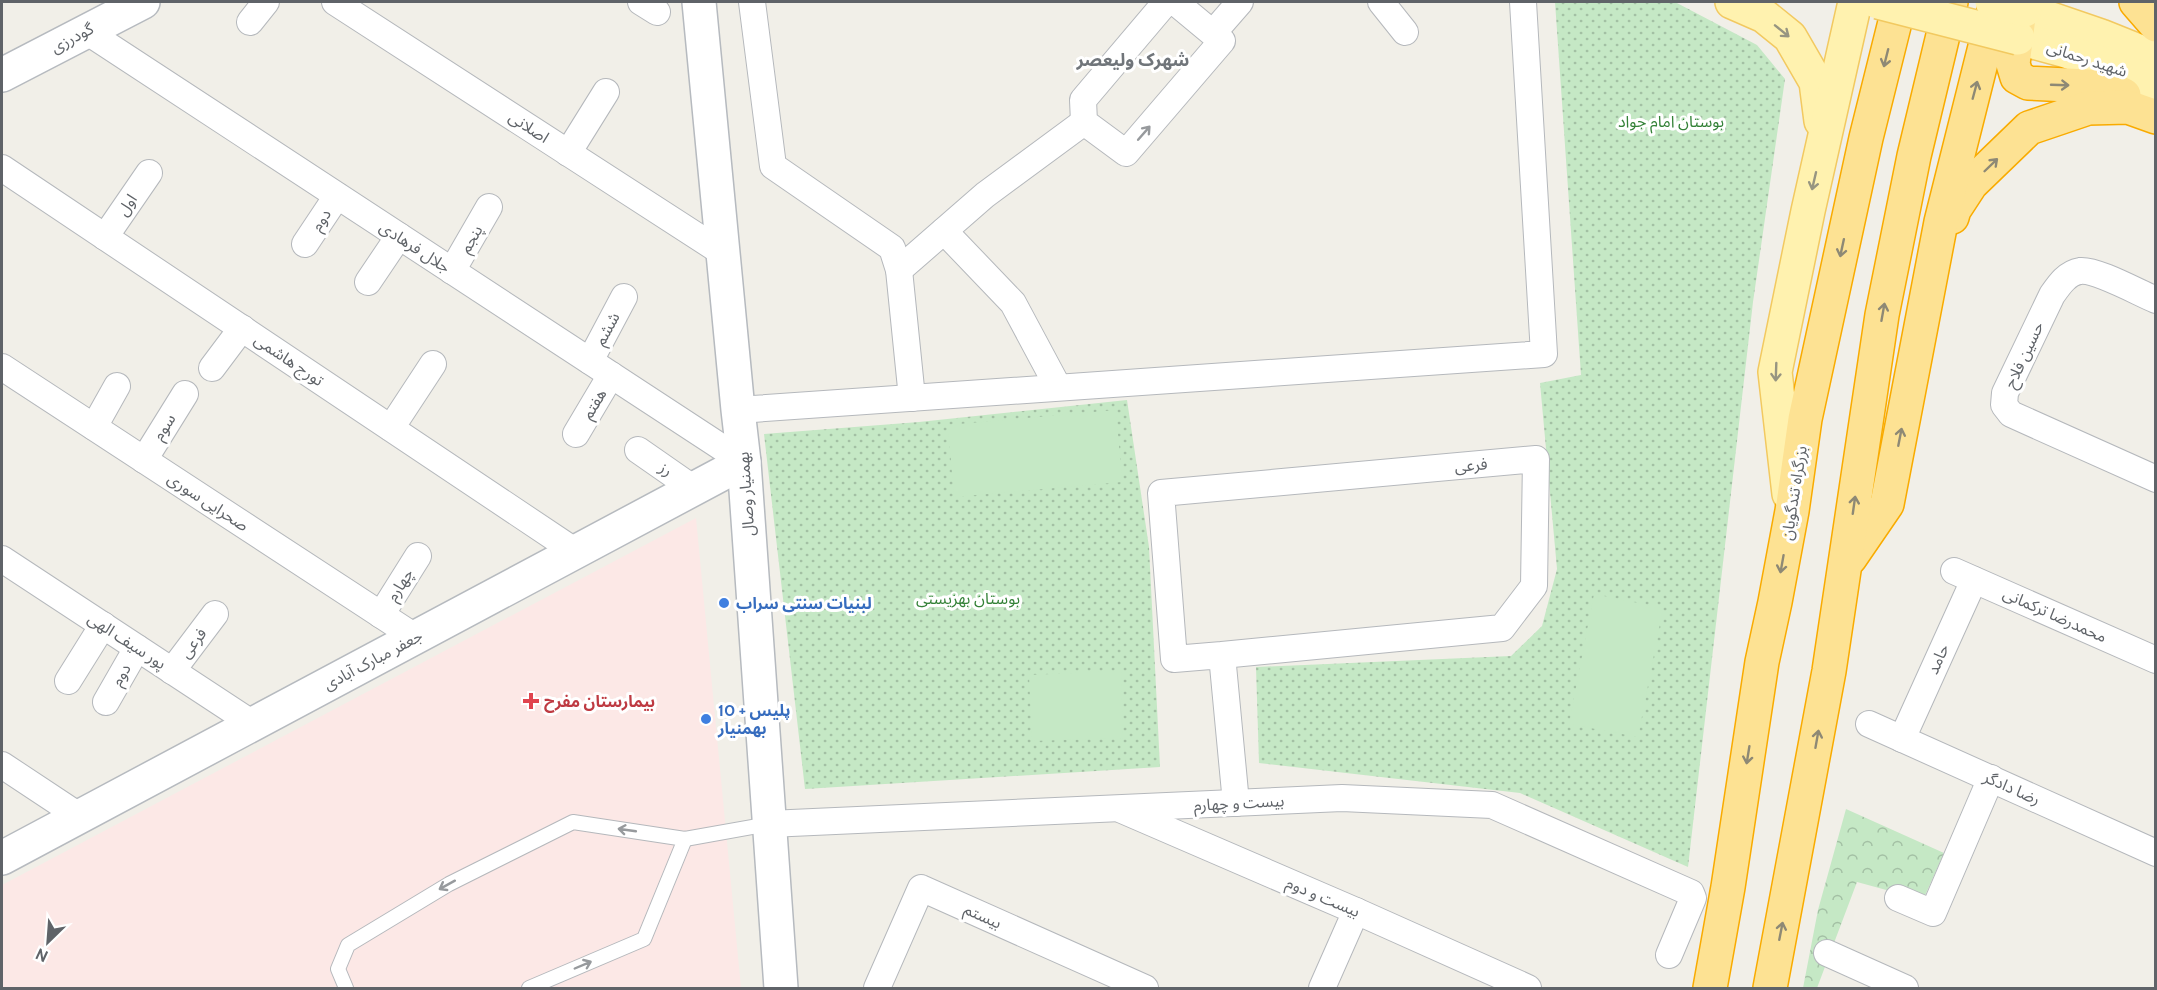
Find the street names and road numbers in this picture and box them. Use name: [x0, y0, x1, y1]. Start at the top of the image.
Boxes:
street label: گودرزی: [47, 19, 97, 57]
street label: شهید رحمانی: [2044, 37, 2130, 81]
street label: اصلانی: [505, 107, 553, 147]
street label: اول: [113, 191, 142, 220]
street label: دوم: [307, 205, 338, 236]
street label: جلال فرهادی: [376, 217, 454, 278]
street label: پنجم: [455, 221, 489, 258]
street label: ششم: [590, 309, 626, 350]
street label: حسین فلاح: [2000, 319, 2050, 393]
street label: تورج هاشمی: [249, 330, 327, 393]
street label: هفتم: [578, 385, 613, 424]
street label: سوم: [149, 410, 182, 445]
street label: بزرگراه تندگویان: [1777, 444, 1811, 542]
street label: بهمنیار وصال: [734, 451, 759, 537]
street label: فرعی: [1454, 454, 1488, 476]
street label: رز: [655, 457, 676, 480]
street label: صحرایی سوری: [164, 469, 252, 535]
street label: چهارم: [383, 565, 420, 607]
street label: محمدرضا ترکمانی: [2000, 584, 2110, 646]
street label: پور سیف الهی: [84, 609, 170, 674]
street label: فرعی: [176, 624, 210, 662]
street label: جعفر مبارک آبادی: [320, 626, 426, 694]
street label: حامد: [1923, 641, 1953, 677]
street label: دوم: [107, 660, 137, 691]
street label: رضا دادگر: [1980, 767, 2043, 809]
street label: بیست و چهارم: [1193, 791, 1285, 818]
street label: بیست و دوم: [1282, 873, 1363, 924]
street label: بیستم: [960, 899, 1005, 935]

